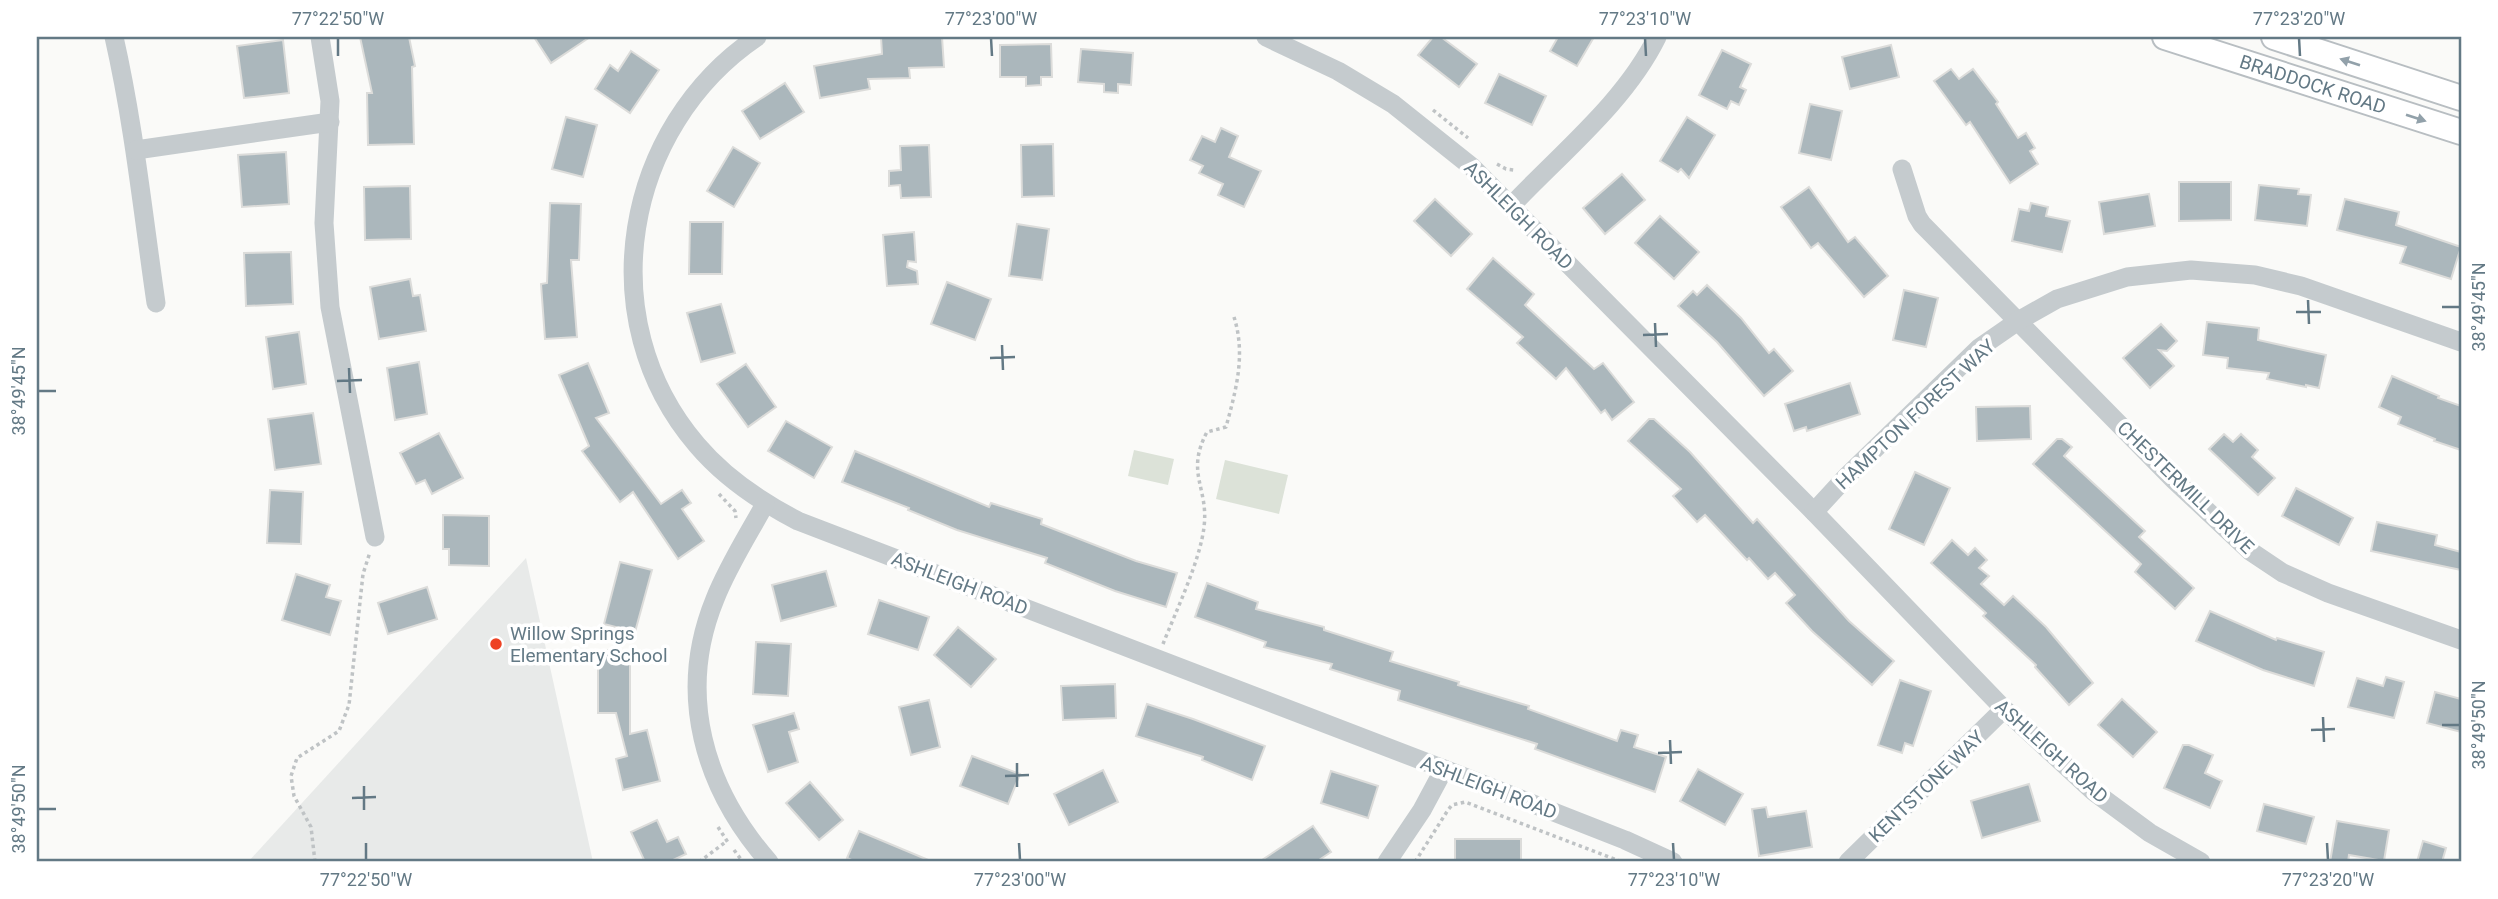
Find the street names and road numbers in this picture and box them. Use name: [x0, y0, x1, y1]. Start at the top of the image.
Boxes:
street label: BRADDOCK ROAD: [2237, 50, 2389, 119]
street label: ASHLEIGH ROAD: [1460, 156, 1578, 274]
street label: HAMPTON FOREST WAY: [1831, 334, 2000, 494]
street label: CHESTERMILL DRIVE: [2113, 416, 2259, 559]
street label: ASHLEIGH ROAD: [888, 547, 1031, 620]
street label: ASHLEIGH ROAD: [1990, 695, 2113, 808]
street label: KENTSTONE WAY: [1864, 725, 1989, 847]
street label: ASHLEIGH ROAD: [1417, 751, 1560, 824]

